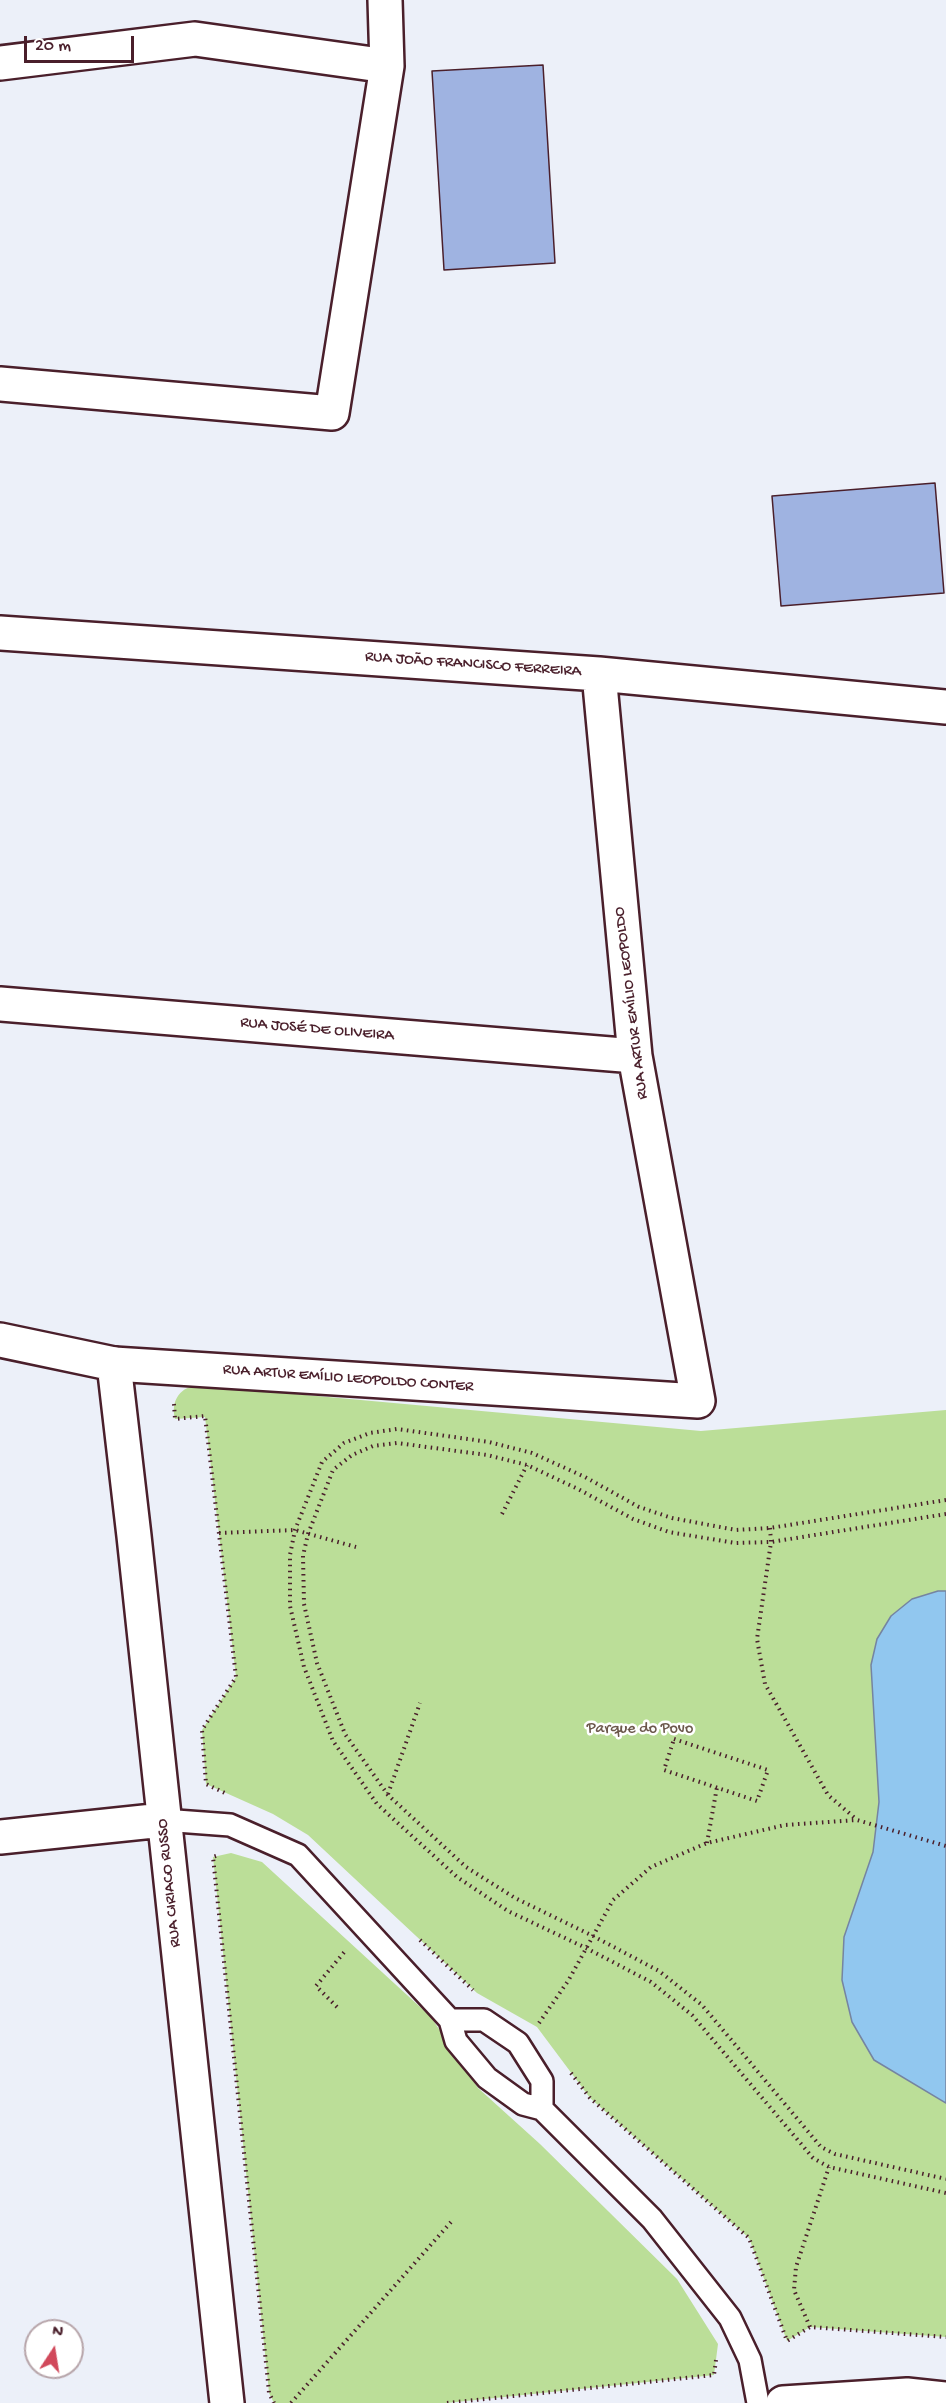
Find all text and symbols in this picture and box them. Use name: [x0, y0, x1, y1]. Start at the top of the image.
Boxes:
scale bar: [27, 24, 136, 62]
text: 20 m: [35, 36, 71, 57]
street label: RUA JOÃO FRANCISCO FERREIRA: [364, 648, 582, 682]
street label: RUA ARTUR EMÍLIO LEOPOLDO: [611, 905, 653, 1101]
street label: RUA JOSÉ DE OLIVEIRA: [239, 1014, 395, 1046]
street label: RUA ARTUR EMÍLIO LEOPOLDO CONTER: [222, 1361, 474, 1397]
park label: Parque do Povo: [587, 1720, 693, 1740]
street label: RUA CIRIACO RUSSO: [154, 1818, 186, 1948]
north arrow: [24, 2319, 84, 2379]
text: N: [50, 2322, 65, 2343]

